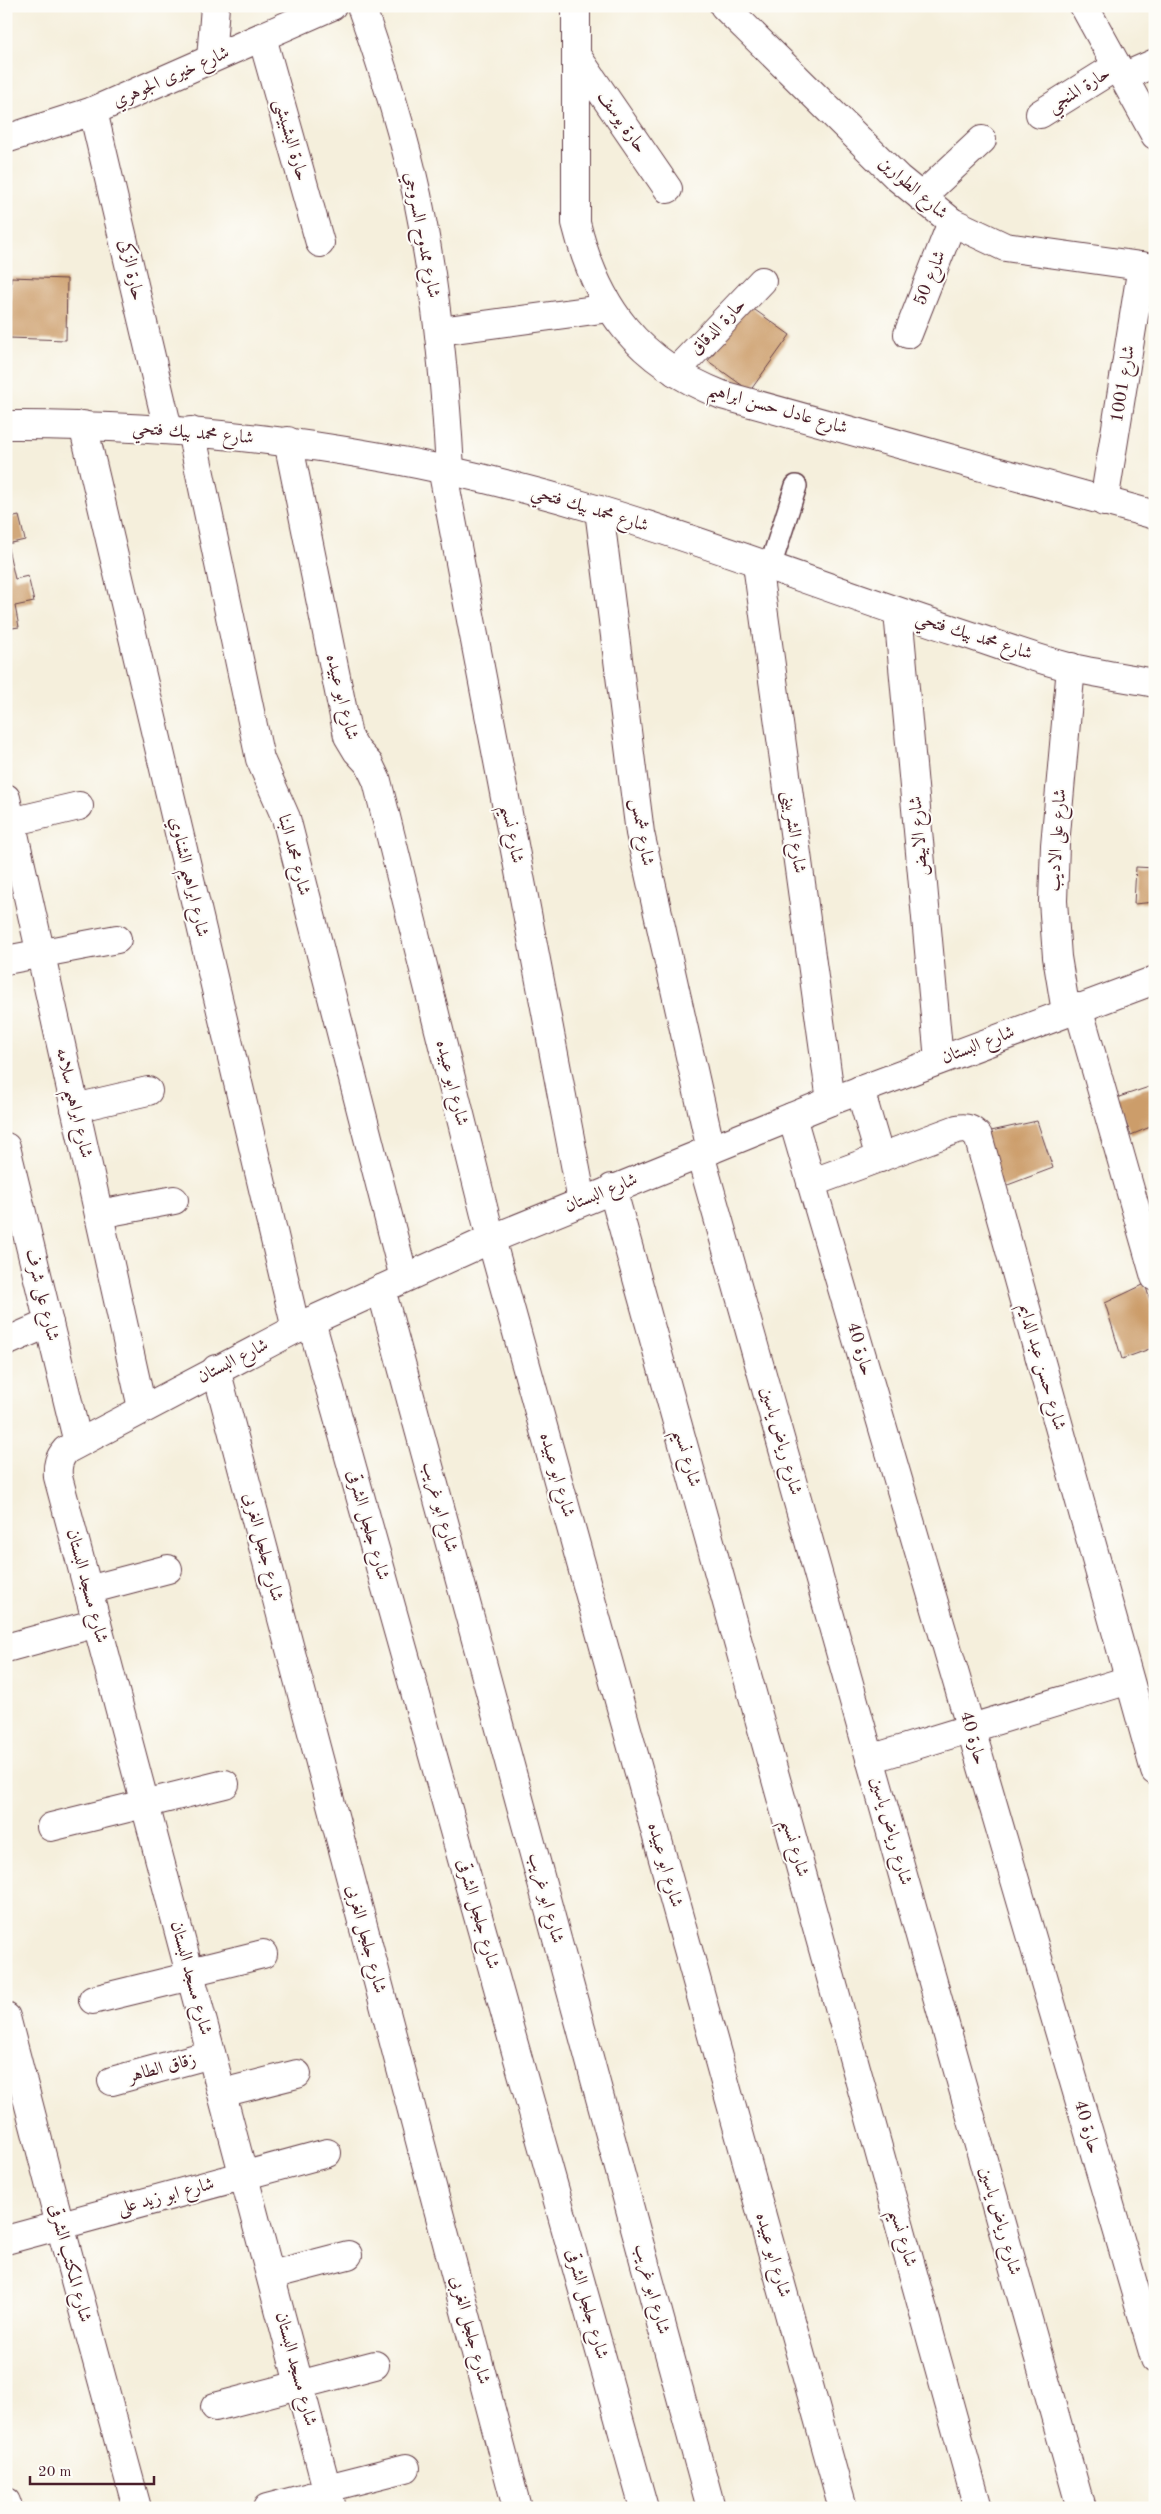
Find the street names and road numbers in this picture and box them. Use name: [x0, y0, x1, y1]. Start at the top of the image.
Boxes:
street label: شارع خيرى الجوهري: [110, 43, 234, 115]
street label: حارة المنجي: [1045, 64, 1117, 122]
street label: حارة يوسف: [593, 87, 650, 157]
street label: حارة البشبيشى: [268, 97, 311, 184]
street label: شارع الطوارين: [872, 153, 951, 226]
street label: شارع ممدوح السروجي: [395, 171, 443, 301]
street label: حارة الزكى: [114, 237, 151, 302]
street label: شارع 50: [911, 248, 954, 310]
street label: حارة الدقاق: [687, 295, 750, 359]
street label: شارع 1001: [1108, 344, 1143, 425]
street label: شارع عادل حسن ابراهيم: [704, 380, 850, 445]
street label: شارع محمد بيك فتحي: [131, 419, 254, 454]
street label: شارع محمد بيك فتحي: [527, 483, 651, 542]
street label: شارع محمد بيك فتحي: [911, 609, 1035, 670]
street label: شارع ابو عبيده: [318, 652, 361, 743]
street label: شارع على الاديب: [1044, 788, 1075, 892]
street label: شارع الشربينى: [774, 789, 809, 875]
street label: شارع الابيض: [907, 795, 936, 877]
street label: شارع شمس: [622, 797, 657, 868]
street label: شارع نسيم: [490, 803, 526, 866]
street label: شارع محمد البنا: [270, 813, 313, 899]
street label: شارع ابراهيم الشناوي: [159, 815, 212, 941]
street label: شارع البستان: [939, 1023, 1019, 1072]
street label: شارع ابو عبيده: [428, 1038, 471, 1129]
street label: شارع ابراهيم سلامه: [45, 1046, 95, 1162]
street label: شارع البستان: [562, 1170, 642, 1220]
street label: شارع على شرف: [17, 1247, 62, 1344]
street label: شارع حسن عبد الدايم: [1010, 1302, 1069, 1434]
street label: حارة 40: [843, 1320, 876, 1378]
street label: شارع البستان: [195, 1336, 274, 1391]
street label: شارع رياض ياسين: [752, 1385, 805, 1498]
street label: شارع نسيم: [663, 1427, 704, 1491]
street label: شارع ابو عبيده: [532, 1431, 578, 1521]
street label: شارع ابو غريب: [414, 1460, 461, 1555]
street label: شارع جلجل الشرقى: [339, 1468, 393, 1583]
street label: شارع جلجل الغربى: [235, 1491, 286, 1604]
street label: شارع مسجد البستان: [58, 1527, 111, 1646]
street label: حارة 40: [956, 1709, 989, 1767]
street label: شارع رياض ياسين: [862, 1775, 915, 1888]
street label: شارع نسيم: [771, 1817, 812, 1881]
street label: شارع ابو عبيده: [640, 1821, 686, 1911]
street label: شارع ابو غريب: [520, 1851, 567, 1946]
street label: شارع جلجل الشرقى: [449, 1857, 503, 1972]
street label: شارع جلجل الغربى: [338, 1883, 389, 1996]
street label: شارع مسجد البستان: [162, 1919, 215, 2038]
street label: زقاق الطاهر: [124, 2050, 198, 2088]
street label: حارة 40: [1070, 2098, 1103, 2156]
street label: شارع رياض ياسين: [971, 2165, 1024, 2278]
street label: شارع ابو زيد على: [116, 2174, 218, 2222]
street label: شارع المكتب الشرقى: [41, 2202, 95, 2325]
street label: شارع نسيم: [879, 2207, 920, 2271]
street label: شارع ابو عبيده: [748, 2211, 794, 2301]
street label: شارع ابو غريب: [626, 2242, 673, 2337]
street label: شارع جلجل الشرقى: [558, 2247, 612, 2362]
street label: شارع جلجل الغربى: [442, 2274, 493, 2387]
street label: شارع مسجد البستان: [267, 2310, 320, 2429]

